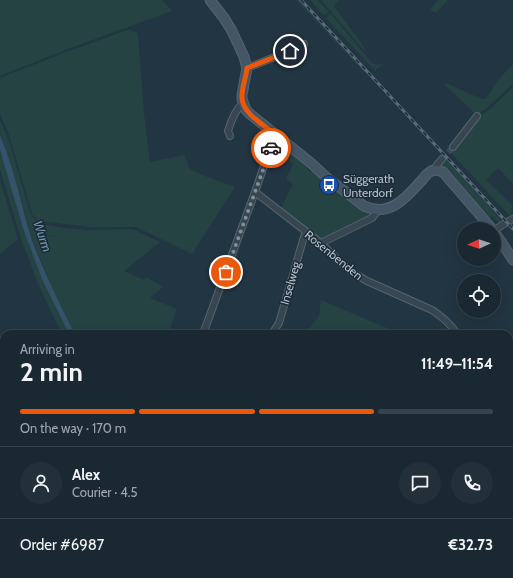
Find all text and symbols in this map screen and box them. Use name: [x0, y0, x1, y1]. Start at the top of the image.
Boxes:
pin: [273, 34, 307, 68]
icon: home: [279, 40, 301, 62]
courier: [251, 128, 291, 168]
icon: car: [260, 137, 282, 159]
place label: Süggerath Unterdorf: [343, 171, 394, 200]
bus stop icon: Süggerath Unterdorf: [318, 174, 340, 196]
water label: Wurm: [30, 218, 56, 254]
north arrow: [457, 222, 501, 266]
map controls: [457, 222, 501, 318]
street label: Rosenbenden: [302, 227, 366, 283]
pin: [209, 255, 243, 289]
street label: Inselweg: [277, 259, 304, 306]
icon: bag: [215, 261, 237, 283]
button: locate: [457, 274, 501, 318]
text: Arriving in: [20, 341, 75, 357]
text: 11:49–11:54: [421, 355, 493, 373]
text: 2 min: [20, 356, 83, 388]
text: On the way · 170 m: [20, 420, 126, 436]
button: person: [20, 462, 62, 504]
button: chat: [399, 462, 441, 504]
button: phone: [451, 462, 493, 504]
text: Alex: [72, 466, 100, 484]
text: Courier · 4.5: [72, 484, 137, 500]
text: Order #6987: [20, 536, 104, 554]
text: €32.73: [448, 536, 493, 554]

